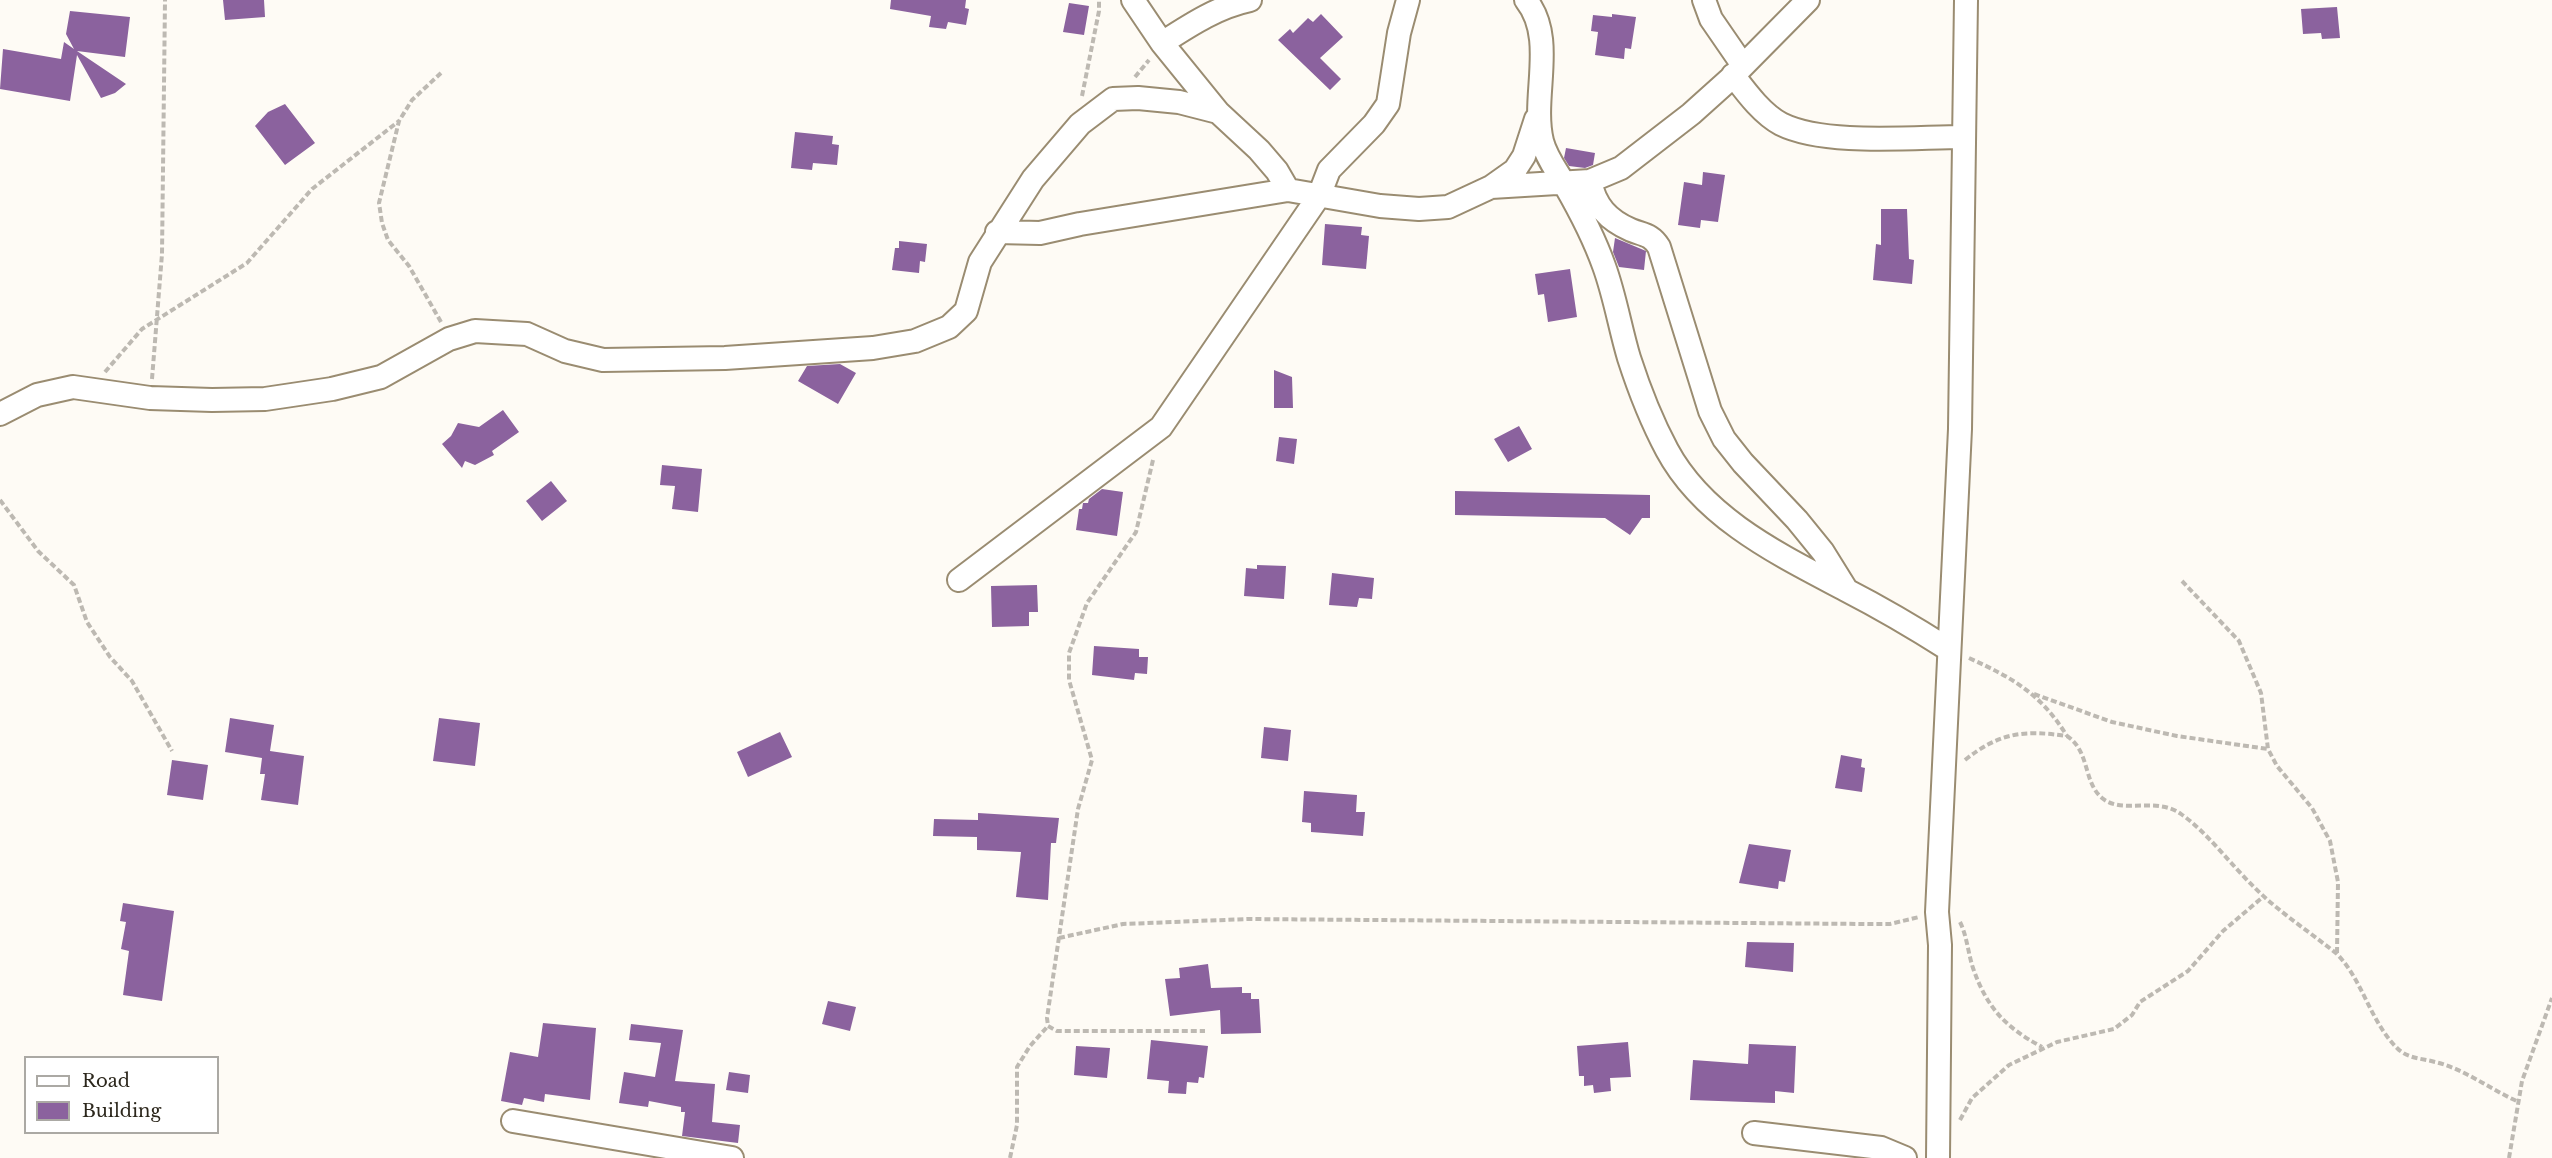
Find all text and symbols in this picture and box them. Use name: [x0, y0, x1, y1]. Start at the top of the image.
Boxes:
legend: [24, 1056, 219, 1134]
text: Road: [82, 1070, 130, 1092]
text: Building: [82, 1100, 161, 1122]

